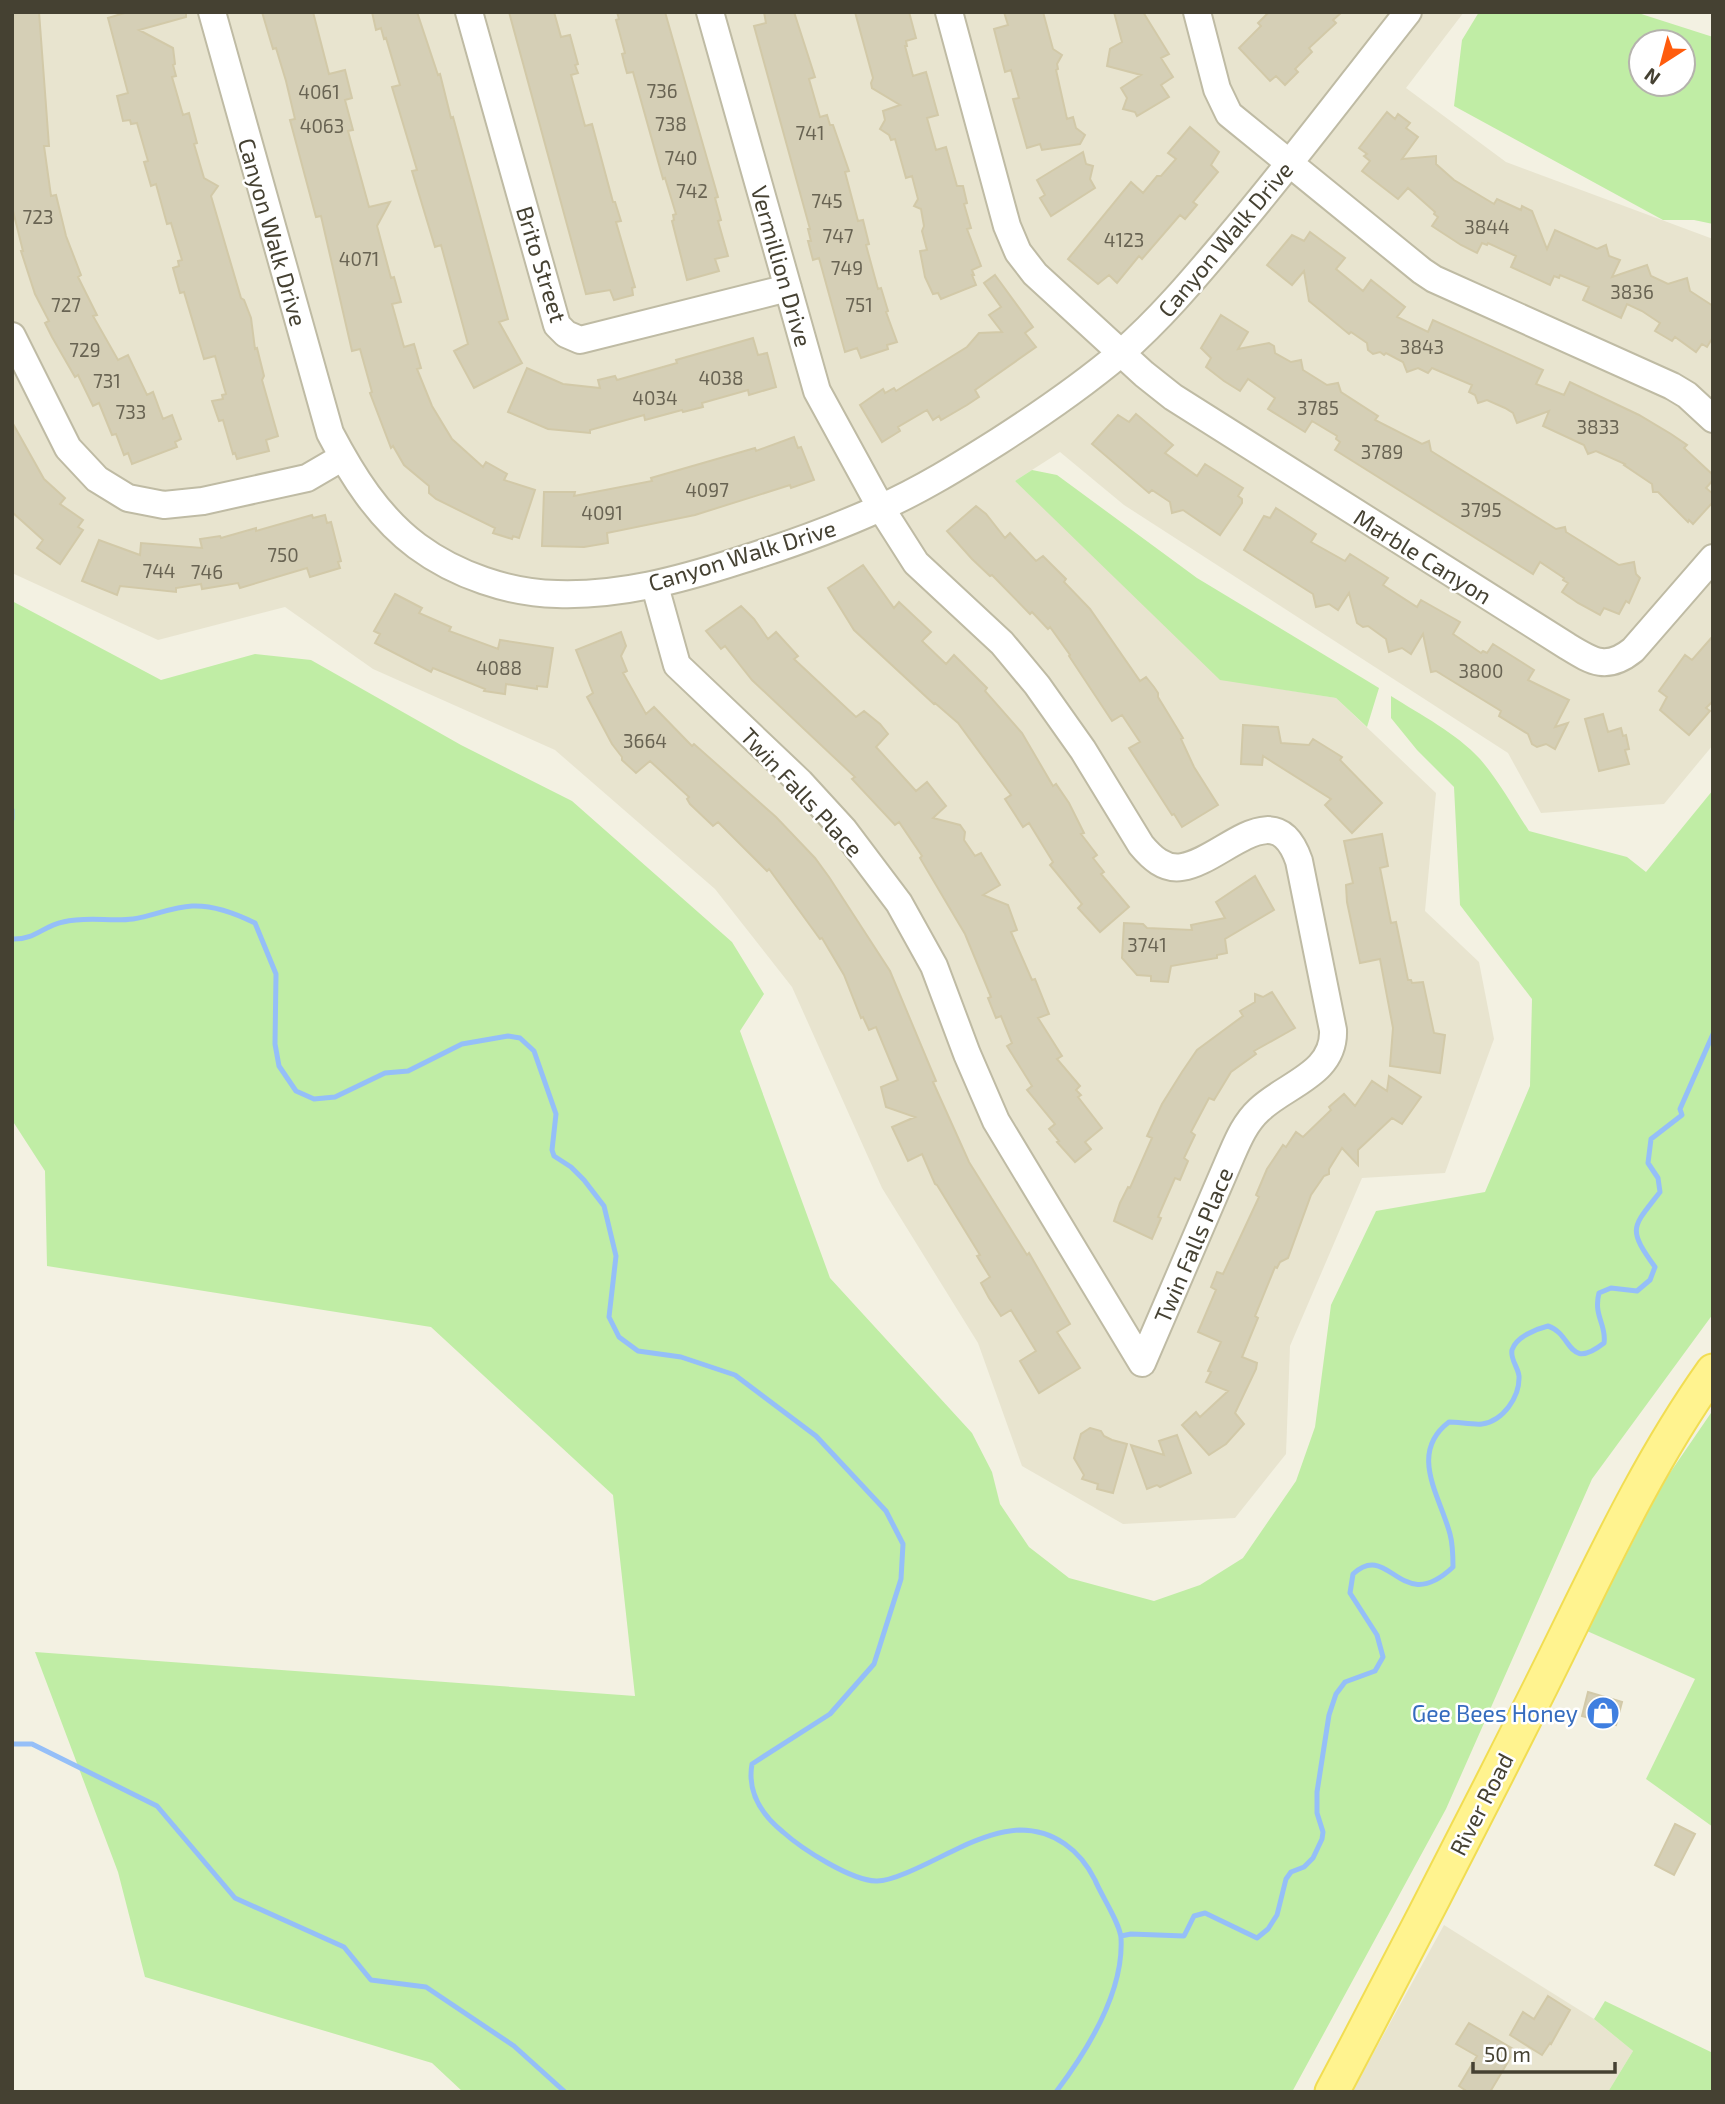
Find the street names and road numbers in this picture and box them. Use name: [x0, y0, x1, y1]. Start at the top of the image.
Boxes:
street label: Canyon Walk Drive: [233, 135, 313, 329]
street label: Canyon Walk Drive: [1152, 155, 1298, 323]
street label: Vermillion Drive: [746, 182, 818, 350]
street label: Brito Street: [511, 202, 573, 326]
street label: Marble Canyon: [1349, 503, 1497, 609]
street label: Canyon Walk Drive: [645, 513, 839, 597]
street label: Twin Falls Place: [735, 722, 869, 862]
street label: Twin Falls Place: [1148, 1163, 1238, 1327]
street label: River Road: [1443, 1748, 1519, 1860]

